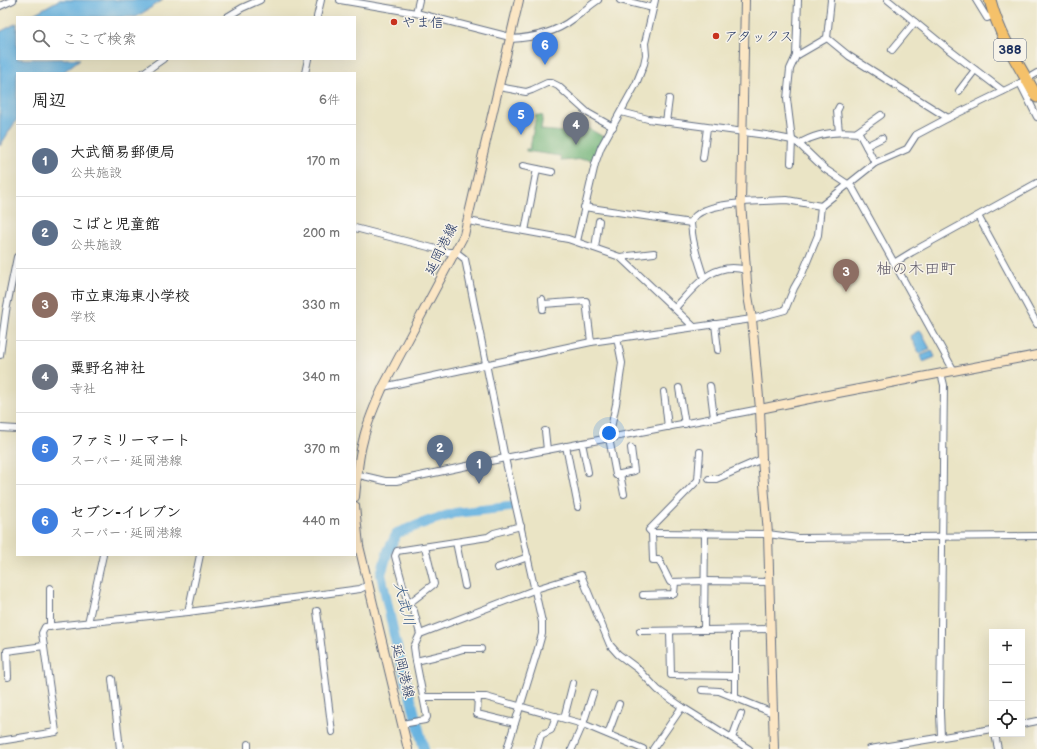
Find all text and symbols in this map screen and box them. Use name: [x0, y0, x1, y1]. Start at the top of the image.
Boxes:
place label: やま信: [402, 14, 444, 31]
search box: [16, 16, 356, 60]
marker: やま信: [389, 17, 399, 27]
icon: search: [30, 27, 52, 49]
place label: アタックス: [724, 28, 793, 45]
text: ここで検索: [62, 30, 137, 49]
marker: アタックス: [711, 31, 721, 41]
pin: 6: [532, 32, 558, 65]
road number: 388: [994, 39, 1026, 61]
text: 周辺: [32, 91, 66, 111]
text: 6件: [319, 92, 340, 108]
pin: 5: [508, 102, 534, 135]
pin: 4: [563, 112, 589, 145]
text: 大武簡易郵便局: [70, 143, 175, 162]
text: 1: [42, 153, 48, 169]
text: 170 m: [307, 153, 340, 169]
text: 公共施設: [70, 165, 122, 181]
text: こばと児童館: [70, 215, 160, 234]
street label: 延岡港線: [421, 220, 461, 278]
text: 2: [41, 225, 49, 241]
text: 200 m: [303, 225, 340, 241]
text: 公共施設: [70, 237, 122, 253]
pin: 3: [833, 259, 859, 292]
district label: 柚の木田町: [876, 260, 956, 279]
text: 市立東海東小学校: [70, 287, 190, 306]
text: 3: [41, 297, 49, 313]
text: 330 m: [302, 297, 340, 313]
text: 学校: [70, 309, 96, 325]
text: 粟野名神社: [70, 359, 145, 378]
text: 4: [41, 369, 49, 385]
text: 340 m: [302, 369, 340, 385]
text: 寺社: [70, 381, 96, 397]
your location: [599, 423, 619, 443]
text: ファミリーマート: [70, 431, 191, 450]
pin: 2: [427, 435, 453, 468]
text: 5: [41, 441, 49, 457]
text: 370 m: [304, 441, 340, 457]
pin: 1: [466, 451, 492, 484]
text: スーパー · 延岡港線: [70, 453, 182, 469]
text: セブン-イレブン: [70, 503, 181, 522]
text: 6: [41, 513, 49, 529]
text: 440 m: [302, 513, 340, 529]
text: スーパー · 延岡港線: [70, 525, 182, 541]
water label: 大武川: [389, 580, 419, 628]
map controls: [989, 629, 1025, 737]
button: +: [989, 629, 1025, 665]
street label: 延岡港線: [388, 642, 418, 700]
button: −: [989, 665, 1025, 701]
button: locate: [989, 701, 1025, 737]

